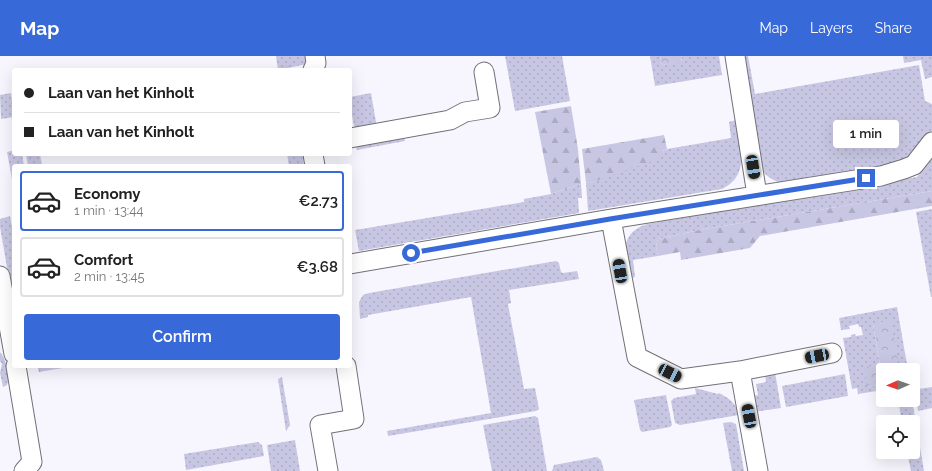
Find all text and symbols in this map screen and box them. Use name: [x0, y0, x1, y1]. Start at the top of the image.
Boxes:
text: Map: [20, 17, 59, 39]
text: Map: [760, 20, 788, 36]
text: Layers: [810, 20, 853, 36]
text: Share: [875, 20, 912, 36]
text: Laan van het Kinholt: [48, 84, 194, 102]
callout: 1 min: [833, 120, 899, 148]
text: Laan van het Kinholt: [48, 123, 194, 141]
text: 1 min: [850, 126, 882, 141]
car: [745, 154, 761, 180]
route end: [857, 169, 875, 187]
icon: car: [26, 183, 62, 219]
text: Economy: [74, 185, 141, 203]
text: €2.73: [298, 192, 338, 210]
text: 1 min · 13:44: [74, 203, 143, 218]
route start: [402, 244, 420, 262]
icon: car: [26, 249, 62, 285]
text: Comfort: [74, 251, 133, 269]
text: €3.68: [296, 258, 338, 276]
car: [612, 258, 628, 284]
text: 2 min · 13:45: [74, 269, 145, 284]
button: Confirm: [24, 314, 340, 360]
car: [804, 348, 830, 364]
car: [657, 362, 683, 384]
north arrow: [876, 363, 920, 407]
map controls: [876, 363, 920, 459]
car: [741, 403, 757, 429]
button: locate: [876, 415, 920, 459]

